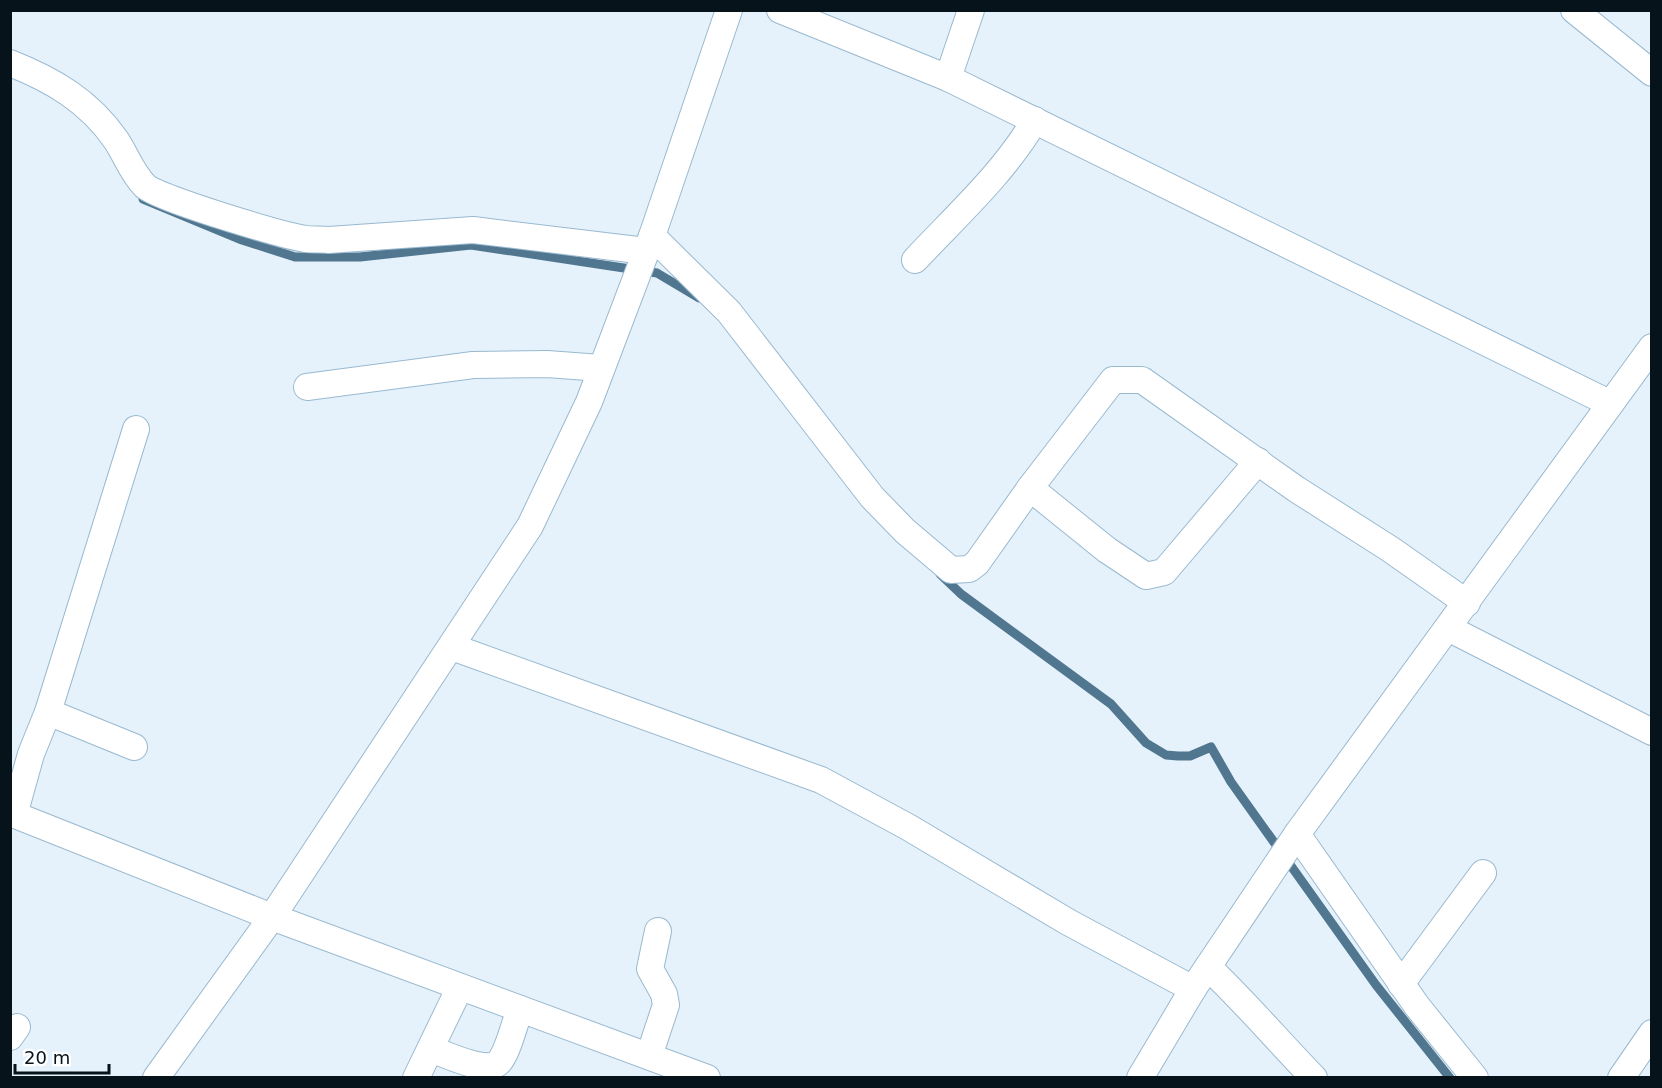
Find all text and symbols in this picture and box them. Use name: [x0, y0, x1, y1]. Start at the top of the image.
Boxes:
scale bar: [15, 1037, 110, 1075]
text: 20 m: [24, 1047, 70, 1068]

